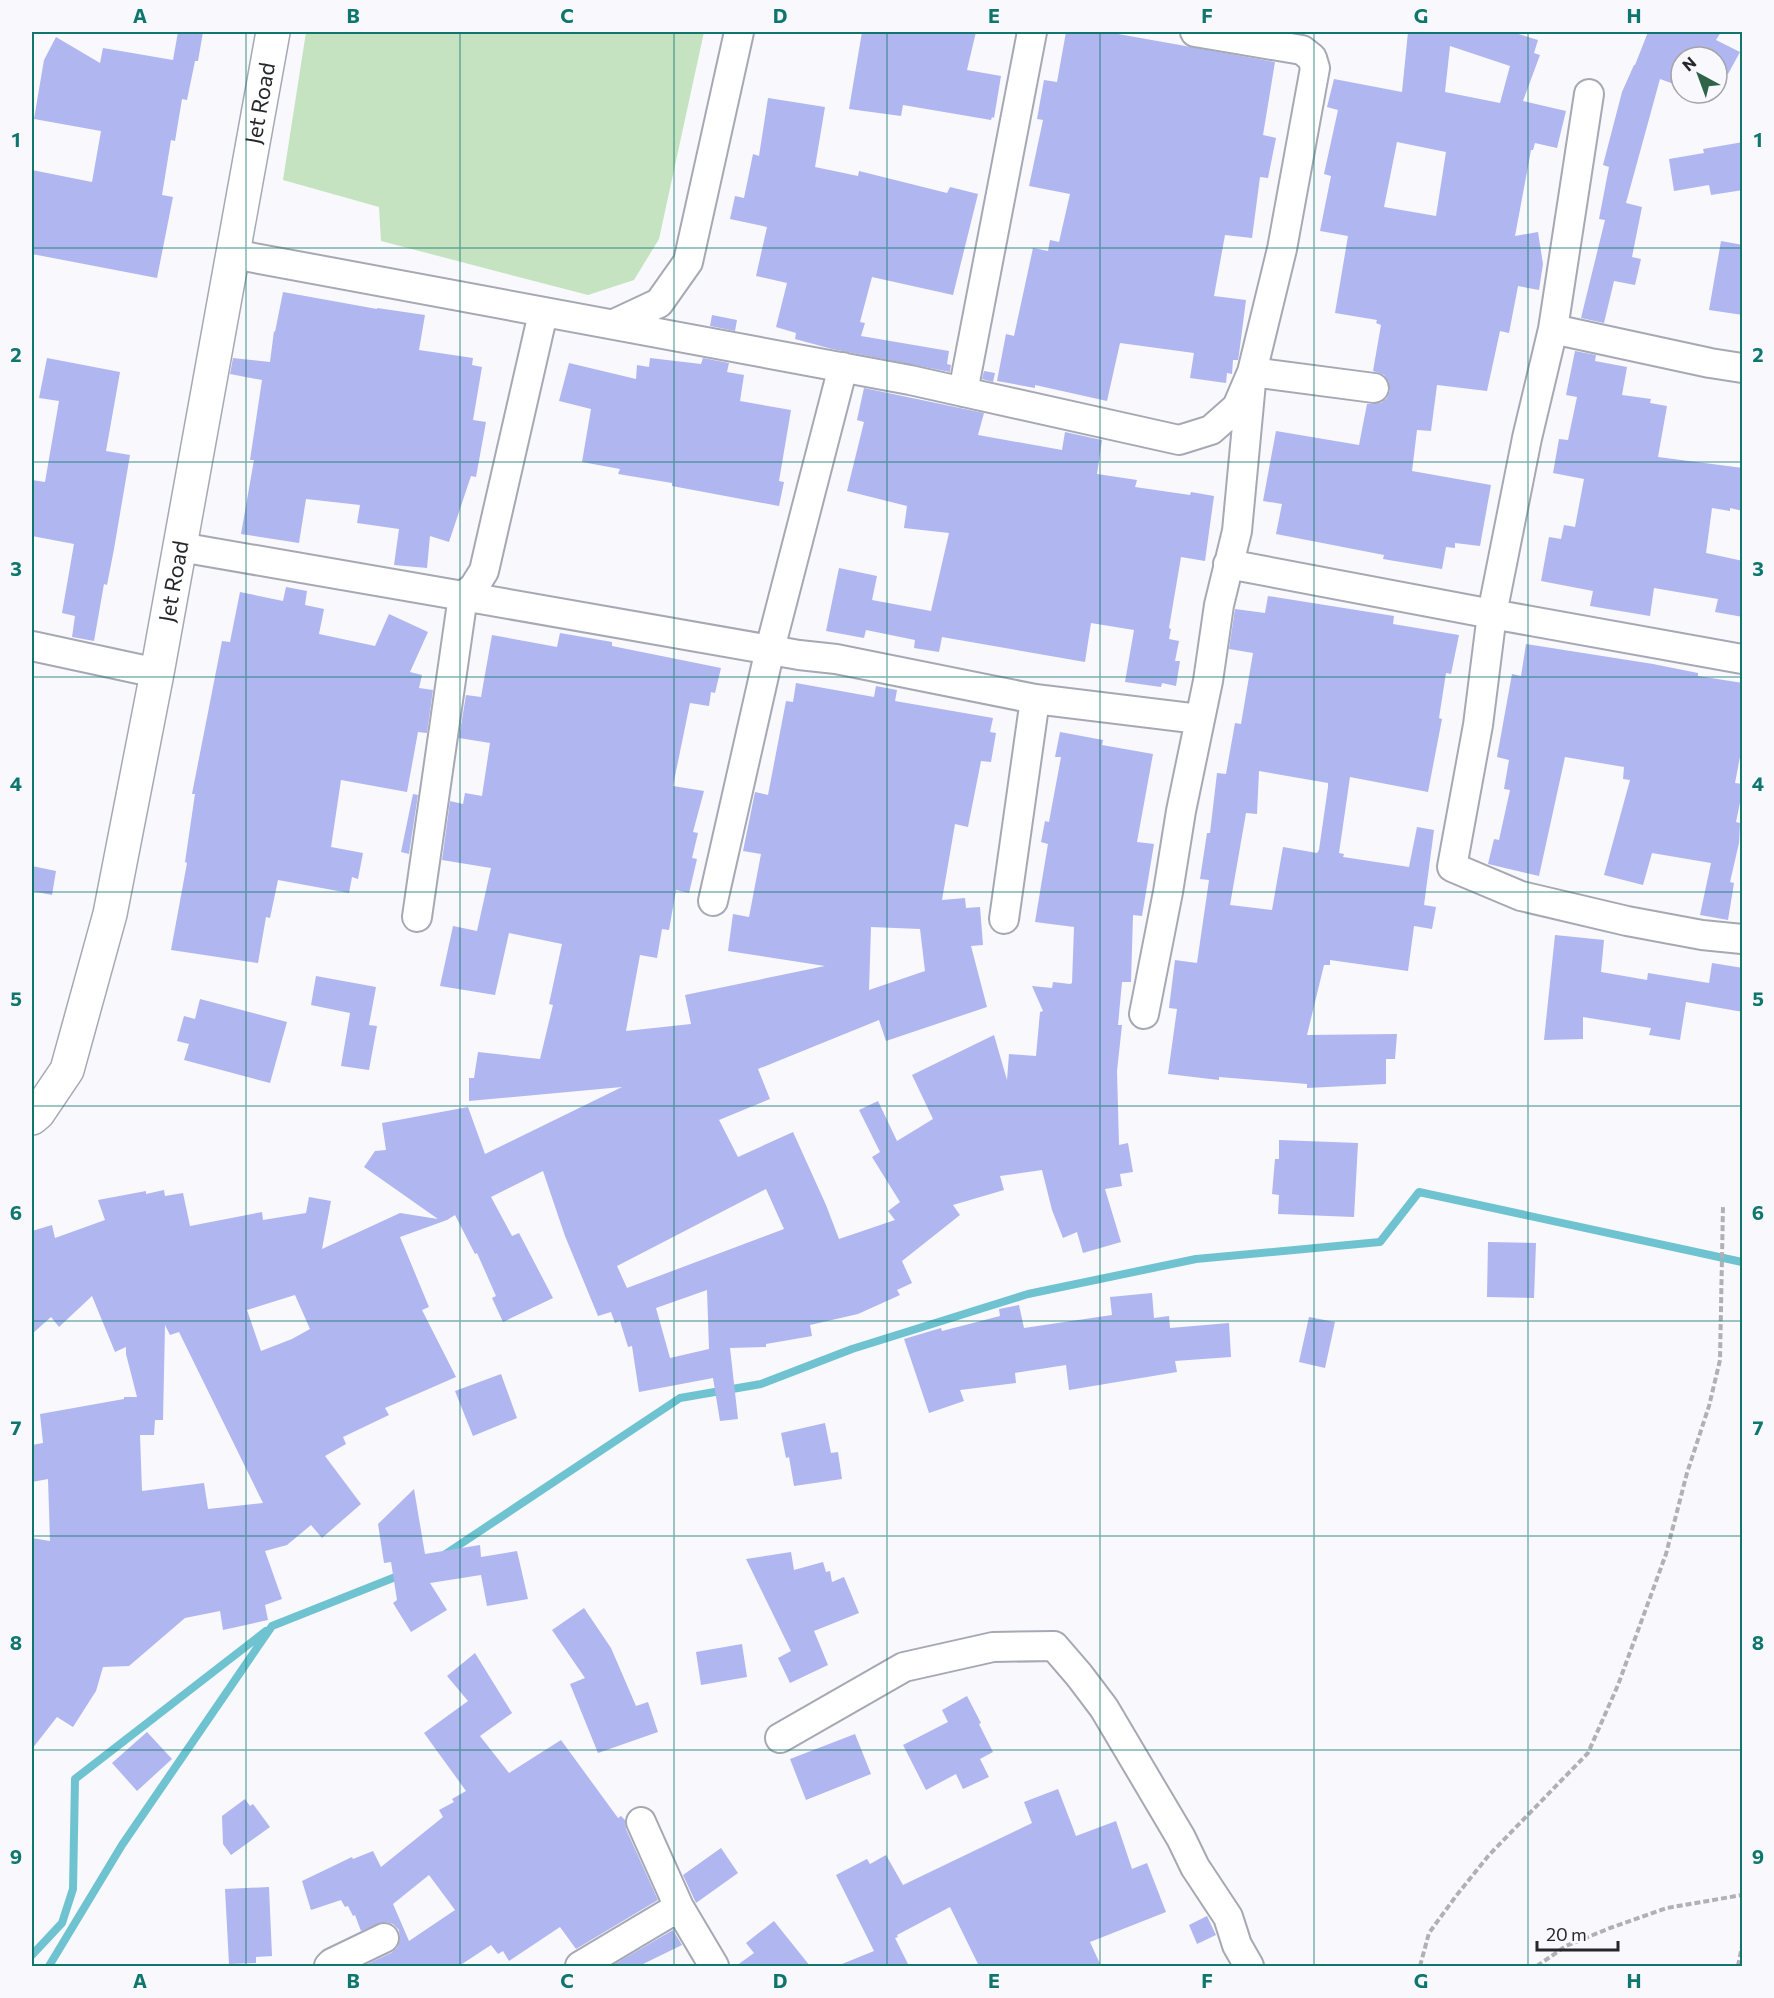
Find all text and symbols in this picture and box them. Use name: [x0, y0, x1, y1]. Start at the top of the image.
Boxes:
text: A: [133, 3, 147, 27]
text: B: [346, 3, 360, 27]
text: C: [560, 3, 574, 27]
text: D: [773, 3, 787, 27]
text: E: [988, 3, 1000, 27]
text: F: [1201, 3, 1213, 27]
text: G: [1414, 3, 1428, 27]
text: H: [1627, 3, 1642, 27]
north arrow: [1669, 45, 1729, 105]
text: N: [1678, 52, 1700, 74]
street label: Jet Road: [239, 60, 280, 146]
text: 1: [11, 127, 21, 151]
text: 1: [1753, 127, 1763, 151]
text: 2: [10, 342, 22, 366]
text: 2: [1752, 342, 1764, 366]
street label: Jet Road: [152, 538, 194, 624]
text: 3: [10, 556, 22, 580]
text: 3: [1752, 556, 1764, 580]
text: 4: [10, 771, 22, 795]
text: 4: [1752, 771, 1764, 795]
text: 5: [10, 986, 22, 1010]
text: 5: [1752, 986, 1764, 1010]
text: 6: [10, 1200, 22, 1224]
text: 6: [1752, 1200, 1764, 1224]
text: 7: [11, 1415, 22, 1439]
text: 7: [1753, 1415, 1764, 1439]
text: 8: [10, 1630, 22, 1654]
text: 8: [1752, 1630, 1764, 1654]
text: 9: [10, 1844, 22, 1868]
text: 9: [1752, 1844, 1764, 1868]
scale bar: [1537, 1914, 1618, 1952]
text: 20 m: [1546, 1923, 1587, 1945]
text: A: [133, 1968, 147, 1992]
text: B: [346, 1968, 360, 1992]
text: C: [560, 1968, 574, 1992]
text: D: [773, 1968, 787, 1992]
text: E: [988, 1968, 1000, 1992]
text: F: [1201, 1968, 1213, 1992]
text: G: [1414, 1968, 1428, 1992]
text: H: [1627, 1968, 1642, 1992]

